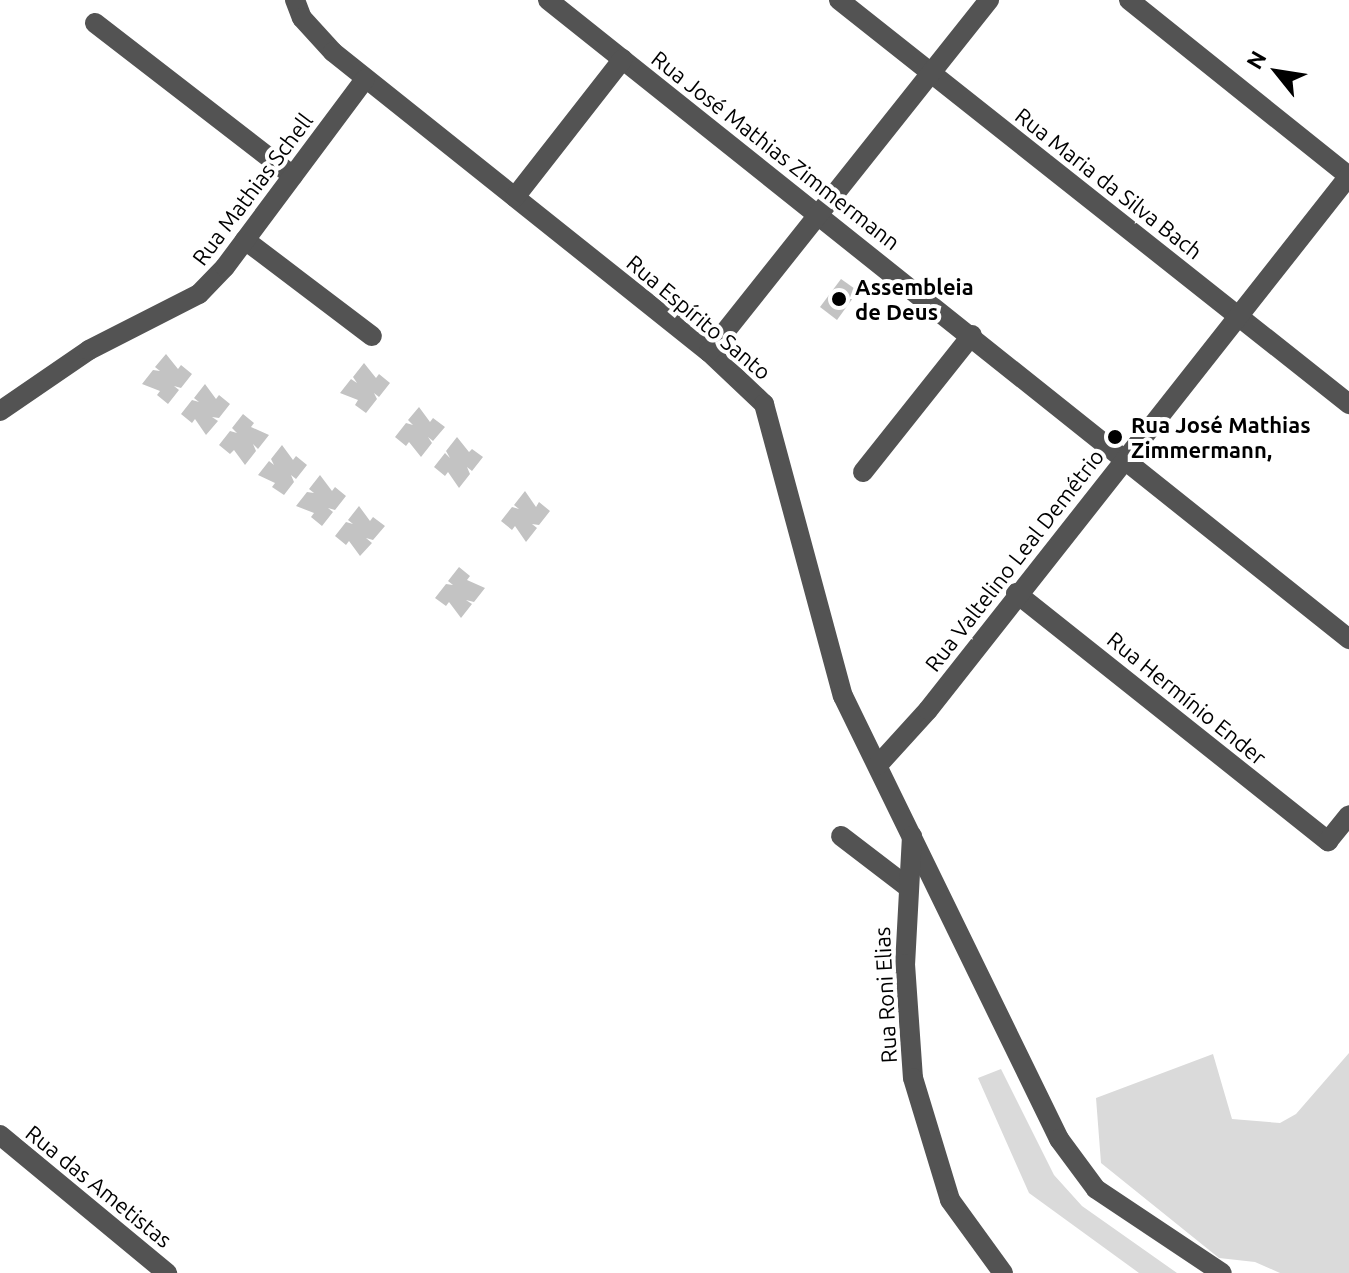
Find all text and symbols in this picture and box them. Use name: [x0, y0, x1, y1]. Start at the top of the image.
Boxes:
north arrow: [1237, 32, 1317, 112]
street label: Rua José Mathias Zimmermann: [647, 45, 905, 255]
text: N: [1241, 46, 1271, 73]
street label: Rua Maria da Silva Bach: [1010, 102, 1208, 264]
street label: Rua Mathias Schell: [186, 108, 318, 270]
street label: Rua Espírito Santo: [622, 249, 776, 385]
place label: Assembleia de Deus: [855, 273, 974, 324]
marker: Assembleia de Deus: [830, 290, 848, 308]
place label: Rua José Mathias Zimmermann,: [1131, 411, 1311, 462]
marker: Rua José Mathias Zimmermann,: [1106, 428, 1124, 446]
street label: Rua Valtelino Leal Demétrio: [919, 443, 1109, 677]
street label: Rua Hermínio Ender: [1102, 626, 1272, 770]
street label: Rua Roni Elias: [868, 926, 902, 1064]
street label: Rua das Ametistas: [21, 1119, 177, 1253]

